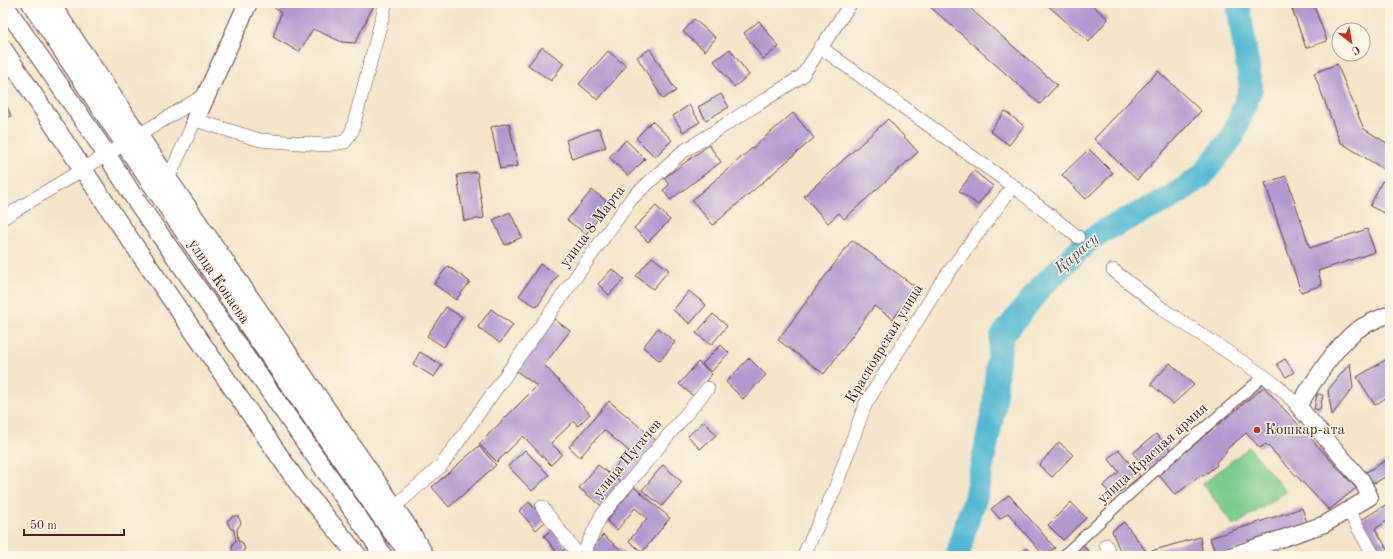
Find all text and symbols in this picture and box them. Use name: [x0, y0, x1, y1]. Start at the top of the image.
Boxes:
north arrow: [1331, 22, 1371, 62]
text: С: [1349, 43, 1361, 56]
street label: улица 8 Марта: [558, 183, 629, 271]
water label: Қарасу: [1051, 230, 1102, 278]
street label: улица Конаева: [184, 237, 252, 327]
street label: Красноярская улица: [844, 281, 927, 406]
street label: улица Красная армия: [1095, 401, 1211, 507]
street label: улица Пугачев: [591, 417, 665, 501]
place label: Кошкар-ата: [1265, 423, 1346, 438]
marker: Кошкар-ата: [1252, 425, 1262, 435]
scale bar: [24, 511, 124, 537]
text: 50 m: [30, 519, 57, 532]

